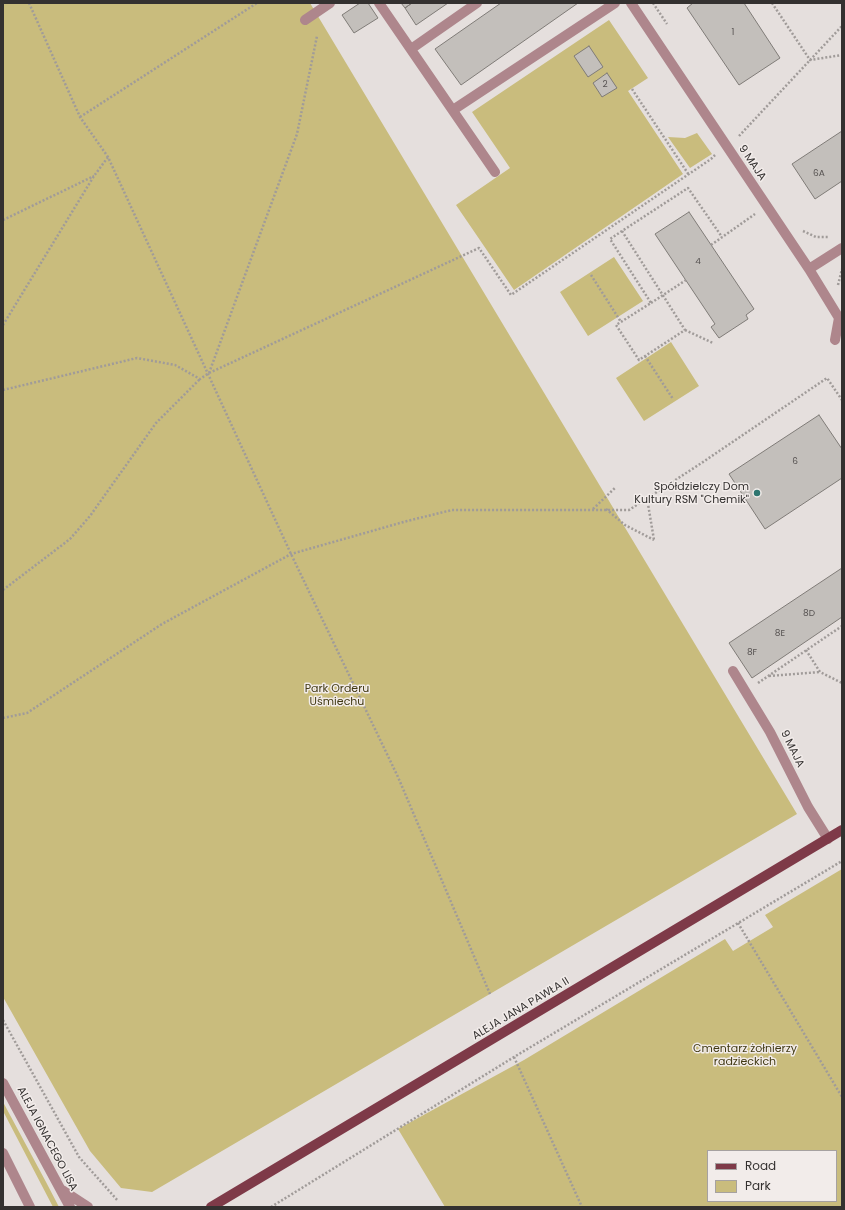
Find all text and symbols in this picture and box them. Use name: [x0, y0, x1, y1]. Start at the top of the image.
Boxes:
house number: 1: [732, 28, 734, 38]
house number: 2: [602, 80, 608, 90]
street label: 9 MAJA: [735, 143, 769, 183]
house number: 6A: [813, 169, 825, 179]
house number: 4: [695, 257, 701, 267]
house number: 6: [792, 457, 798, 467]
place label: Spółdzielczy Dom Kultury RSM "Chemik": [634, 480, 749, 506]
marker: Spółdzielczy Dom Kultury RSM "Chemik": [752, 488, 762, 498]
house number: 8D: [803, 609, 815, 619]
house number: 8E: [775, 629, 785, 639]
house number: 8F: [747, 648, 757, 658]
park label: Park Orderu Uśmiechu: [305, 682, 369, 708]
street label: 9 MAJA: [777, 728, 807, 770]
street label: ALEJA JANA PAWŁA II: [470, 975, 572, 1043]
park label: Cmentarz żołnierzy radzieckich: [693, 1042, 797, 1068]
street label: ALEJA IGNACEGO LISA: [14, 1085, 80, 1193]
legend: [707, 1150, 837, 1202]
text: Road: [745, 1157, 776, 1174]
text: Park: [745, 1177, 771, 1194]

